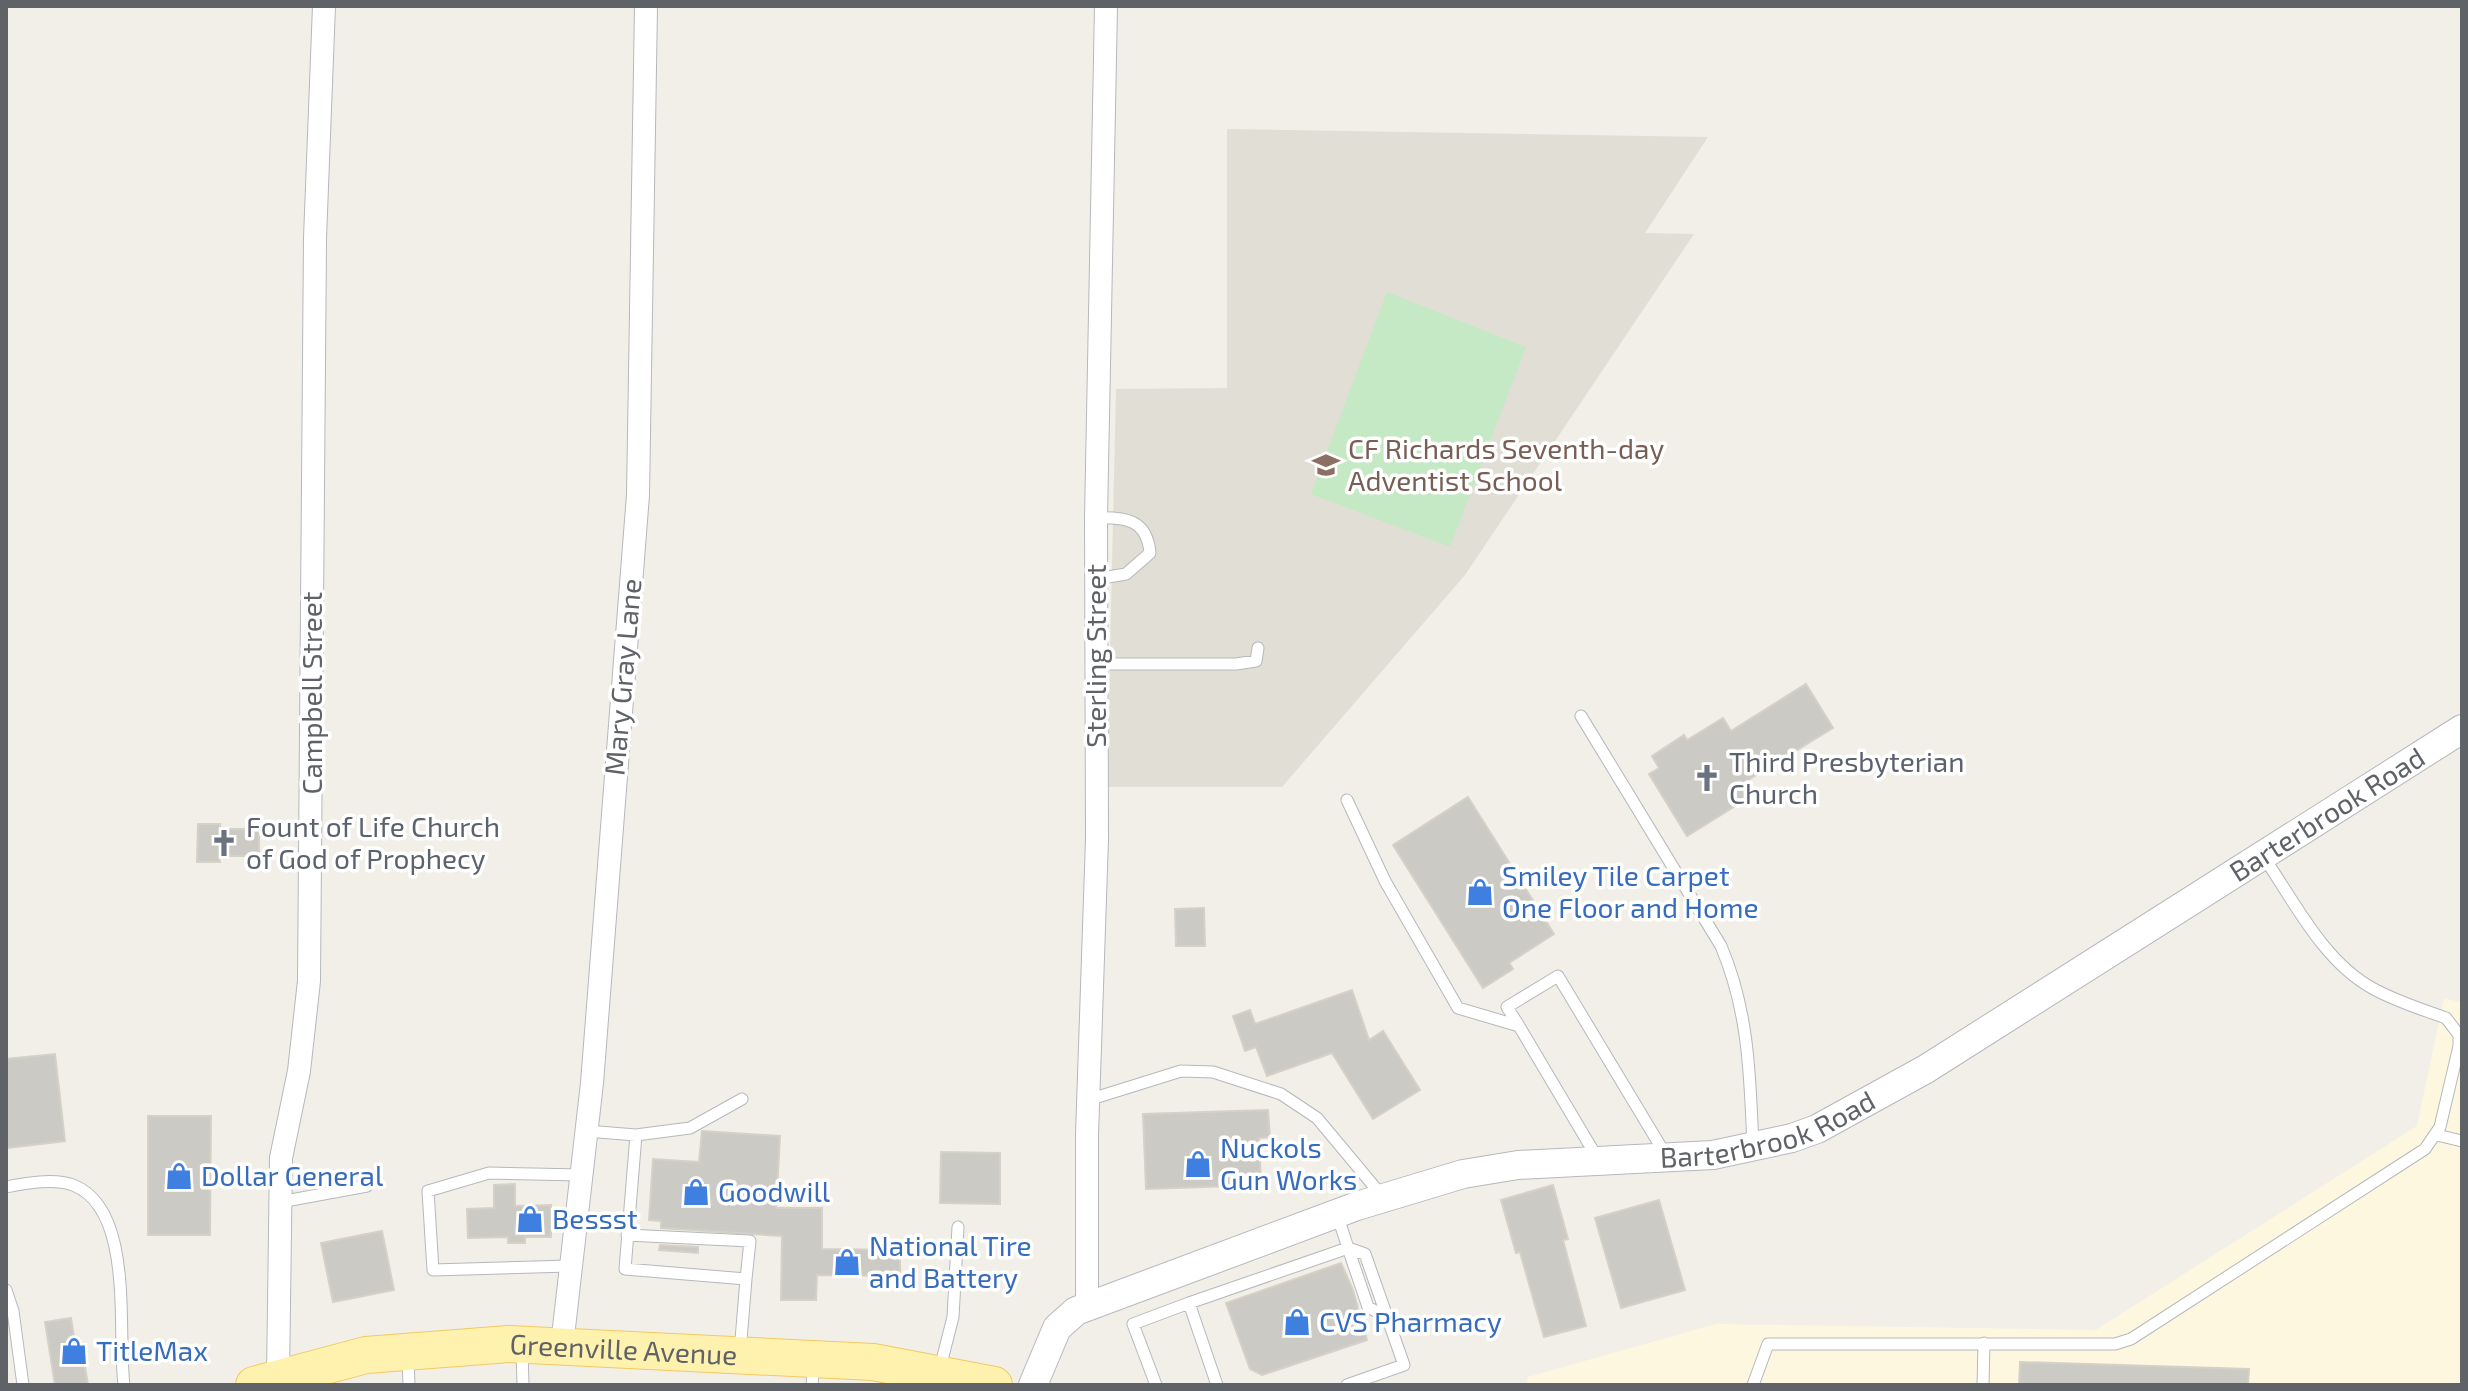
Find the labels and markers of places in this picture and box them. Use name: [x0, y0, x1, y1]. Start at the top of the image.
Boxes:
place label: CF Richards Seventh-day Adventist School: [1348, 431, 1664, 497]
school or university icon: CF Richards Seventh-day Adventist School: [1311, 450, 1341, 480]
place label: Third Presbyterian Church: [1729, 744, 1965, 810]
church icon: Third Presbyterian Church: [1692, 763, 1722, 793]
place label: Fount of Life Church of God of Prophecy: [246, 809, 500, 875]
church icon: Fount of Life Church of God of Prophecy: [209, 828, 239, 858]
place label: Smiley Tile Carpet One Floor and Home: [1502, 858, 1758, 924]
shop icon: Smiley Tile Carpet One Floor and Home: [1465, 877, 1495, 907]
place label: Nuckols Gun Works: [1220, 1130, 1357, 1196]
shop icon: Nuckols Gun Works: [1183, 1149, 1213, 1179]
place label: Dollar General: [201, 1158, 384, 1192]
shop icon: Dollar General: [164, 1161, 194, 1191]
place label: Goodwill: [718, 1174, 831, 1208]
shop icon: Goodwill: [681, 1177, 711, 1207]
place label: Bessst: [552, 1201, 638, 1235]
shop icon: Bessst: [515, 1204, 545, 1234]
place label: National Tire and Battery: [869, 1228, 1032, 1294]
shop icon: National Tire and Battery: [832, 1247, 862, 1277]
place label: CVS Pharmacy: [1319, 1304, 1502, 1338]
shop icon: CVS Pharmacy: [1282, 1307, 1312, 1337]
place label: TitleMax: [96, 1333, 208, 1367]
shop icon: TitleMax: [59, 1336, 89, 1366]

